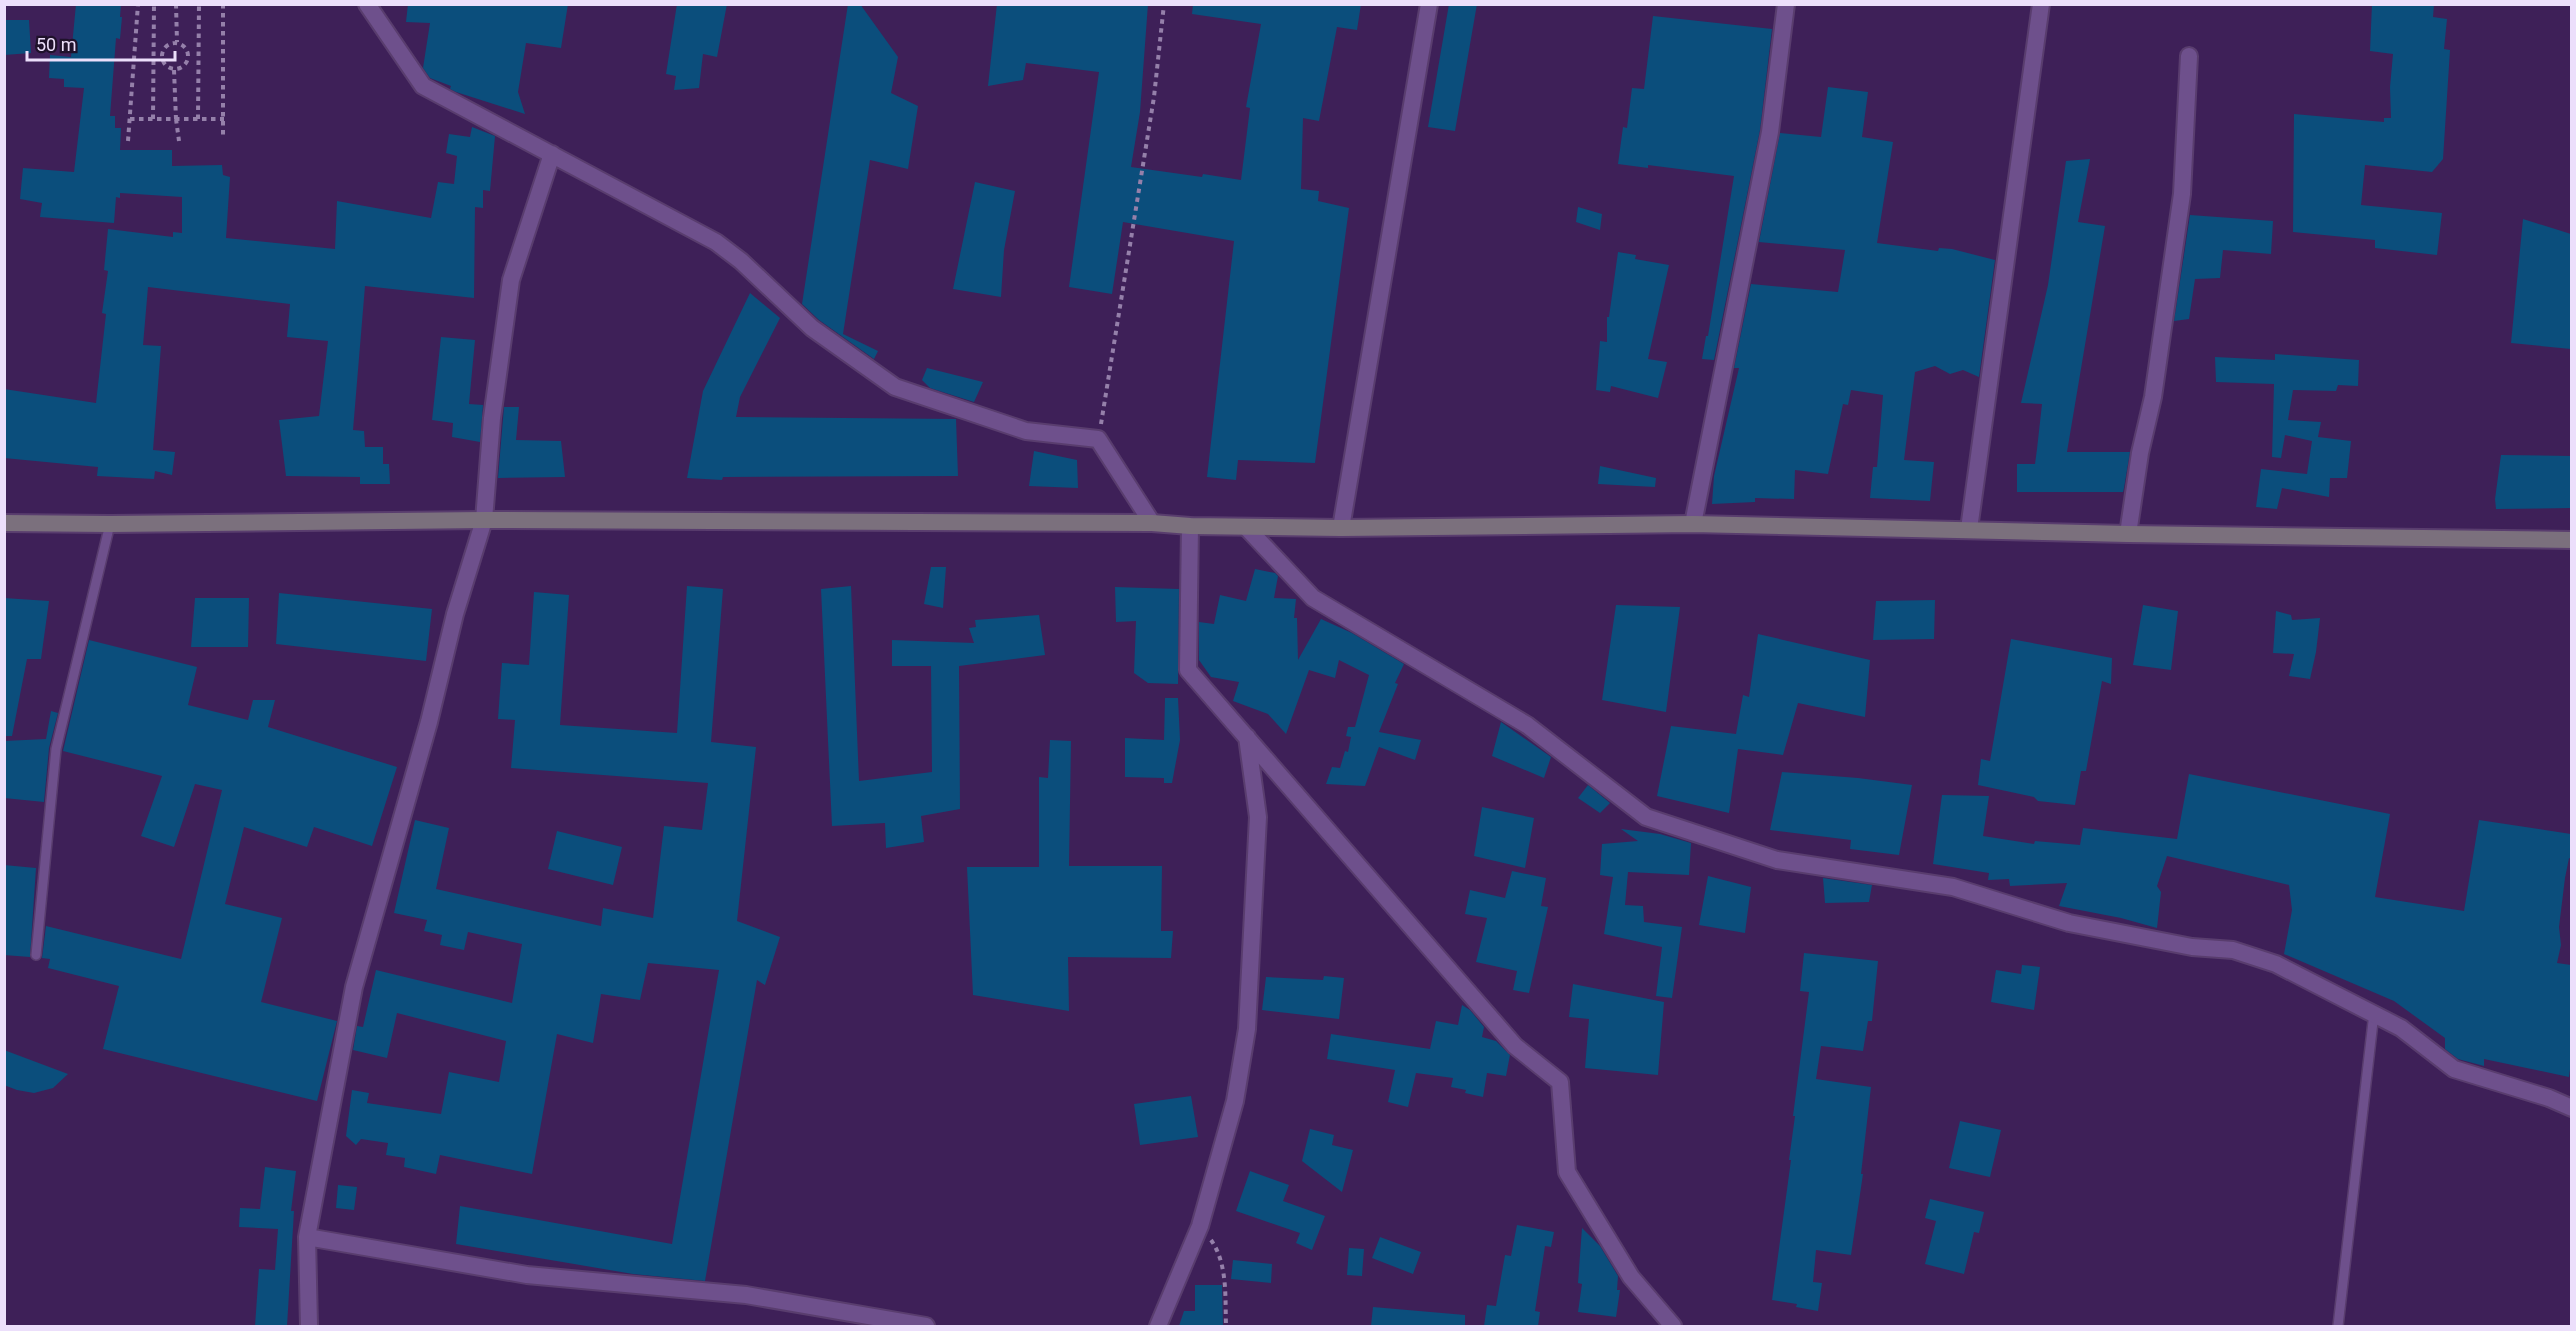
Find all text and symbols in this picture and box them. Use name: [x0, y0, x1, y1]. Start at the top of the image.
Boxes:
scale bar: [27, 24, 176, 62]
text: 50 m: [36, 34, 76, 55]

